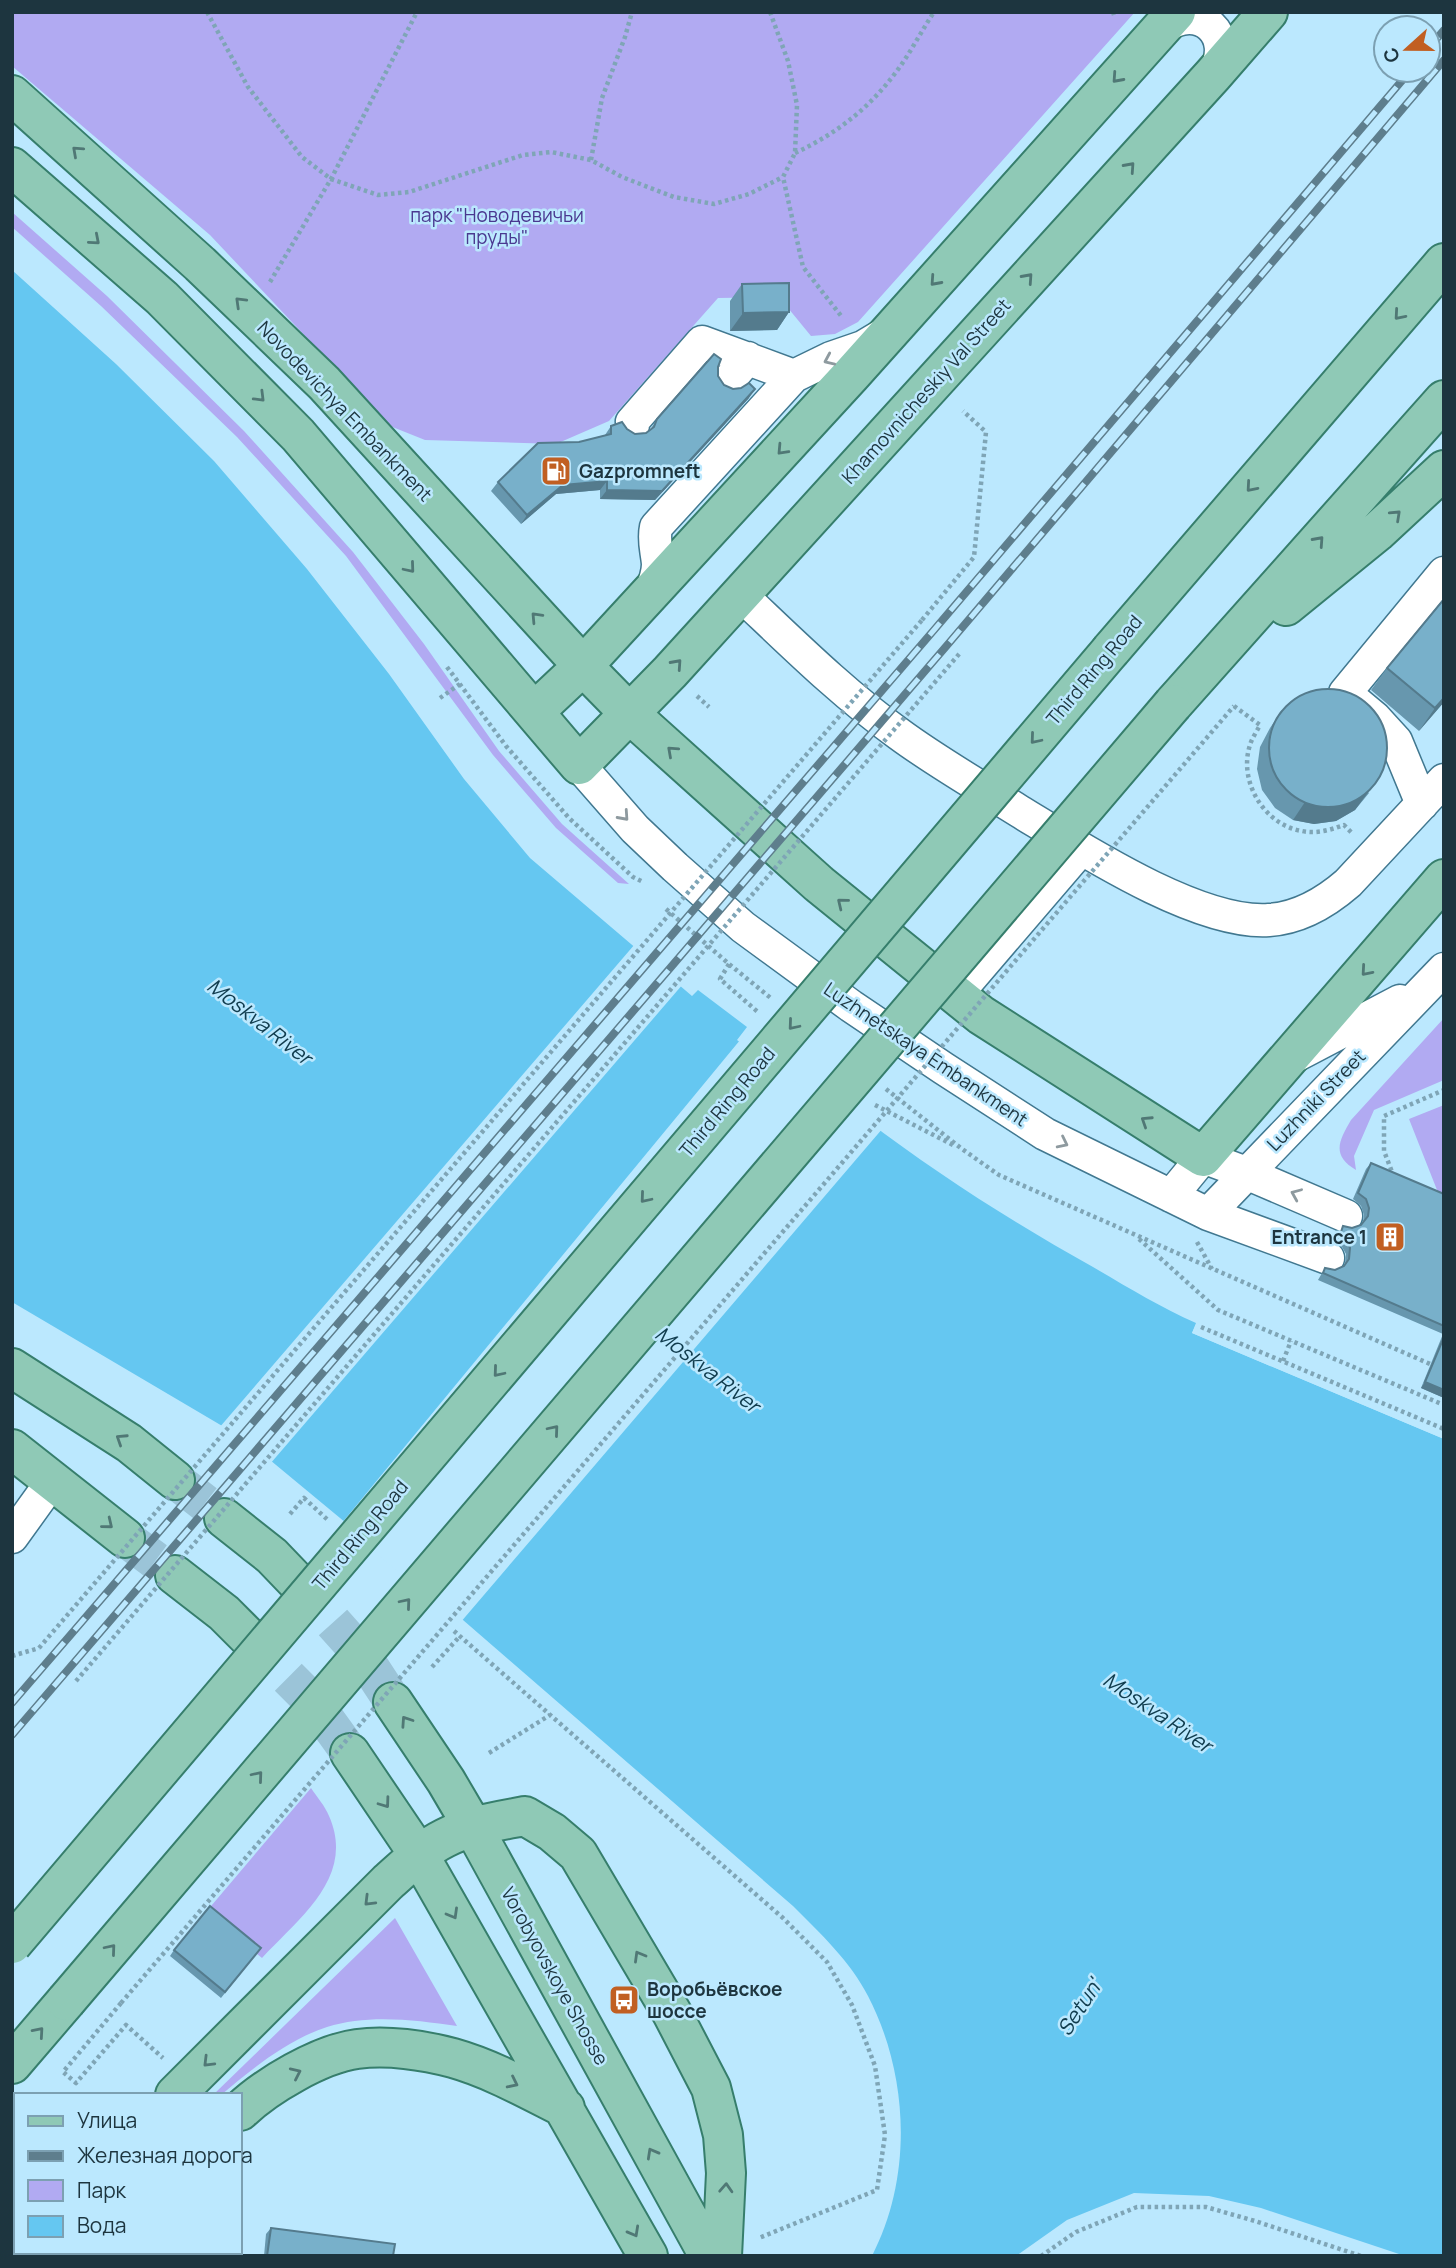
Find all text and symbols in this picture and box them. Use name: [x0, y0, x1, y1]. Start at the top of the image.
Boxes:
north arrow: [1372, 14, 1442, 84]
text: С: [1376, 44, 1406, 66]
one-way arrow: [1113, 70, 1125, 83]
one-way arrow: [73, 147, 86, 160]
one-way arrow: [1122, 162, 1134, 175]
park label: парк "Новодевичьи пруды": [410, 202, 584, 250]
one-way arrow: [87, 232, 100, 244]
one-way arrow: [931, 273, 943, 286]
one-way arrow: [1020, 273, 1032, 286]
street label: Khamovnicheskiy Val Street: [836, 293, 1016, 489]
one-way arrow: [235, 297, 248, 310]
one-way arrow: [1395, 306, 1407, 319]
street label: Novodevichya Embankment: [252, 315, 438, 507]
one-way arrow: [823, 352, 836, 366]
one-way arrow: [252, 389, 265, 402]
one-way arrow: [778, 442, 791, 455]
fuel station icon: Gazpromneft: [539, 454, 573, 488]
place label: Gazpromneft: [579, 458, 700, 484]
one-way arrow: [1247, 479, 1259, 492]
one-way arrow: [1388, 511, 1401, 523]
one-way arrow: [1311, 536, 1324, 549]
one-way arrow: [402, 560, 414, 573]
street label: Third Ring Road: [1040, 609, 1148, 731]
one-way arrow: [531, 612, 544, 625]
one-way arrow: [669, 659, 681, 672]
one-way arrow: [1031, 731, 1043, 744]
one-way arrow: [667, 747, 680, 760]
one-way arrow: [616, 808, 629, 821]
one-way arrow: [837, 899, 850, 911]
one-way arrow: [1362, 963, 1374, 976]
water label: Moskva River: [202, 971, 320, 1072]
street label: Luzhnetskaya Embankment: [819, 976, 1033, 1132]
one-way arrow: [788, 1017, 801, 1029]
street label: Third Ring Road: [673, 1041, 781, 1163]
street label: Luzhniki Street: [1261, 1044, 1371, 1156]
one-way arrow: [1140, 1116, 1153, 1129]
one-way arrow: [1056, 1134, 1068, 1148]
one-way arrow: [1291, 1189, 1303, 1203]
one-way arrow: [641, 1190, 653, 1203]
building icon: Entrance 1: [1373, 1220, 1407, 1254]
place label: Entrance 1: [1272, 1224, 1367, 1250]
water label: Moskva River: [650, 1319, 768, 1420]
one-way arrow: [494, 1363, 506, 1376]
one-way arrow: [546, 1425, 558, 1438]
one-way arrow: [116, 1434, 129, 1447]
street label: Third Ring Road: [306, 1474, 414, 1596]
one-way arrow: [101, 1516, 113, 1529]
one-way arrow: [398, 1598, 410, 1611]
water label: Moskva River: [1098, 1665, 1220, 1760]
one-way arrow: [402, 1716, 414, 1729]
one-way arrow: [250, 1771, 262, 1784]
one-way arrow: [377, 1795, 389, 1808]
street label: Vorobyovskoye Shosse: [495, 1882, 615, 2070]
one-way arrow: [364, 1892, 377, 1905]
one-way arrow: [445, 1906, 458, 1919]
one-way arrow: [103, 1944, 115, 1957]
one-way arrow: [634, 1950, 647, 1963]
water label: Setun': [1050, 1971, 1109, 2041]
place label: Воробьёвское шоссе: [647, 1976, 783, 2024]
bus stop icon: Воробьёвское шоссе: [607, 1983, 641, 2017]
one-way arrow: [31, 2028, 43, 2041]
one-way arrow: [203, 2053, 216, 2066]
one-way arrow: [289, 2067, 301, 2081]
one-way arrow: [506, 2075, 518, 2089]
legend: [14, 2093, 242, 2254]
text: Улица: [77, 2106, 137, 2134]
text: Железная дорога: [77, 2141, 253, 2169]
one-way arrow: [647, 2148, 660, 2160]
text: Парк: [77, 2176, 127, 2204]
one-way arrow: [718, 2182, 733, 2193]
text: Вода: [77, 2211, 127, 2239]
one-way arrow: [626, 2224, 639, 2237]

